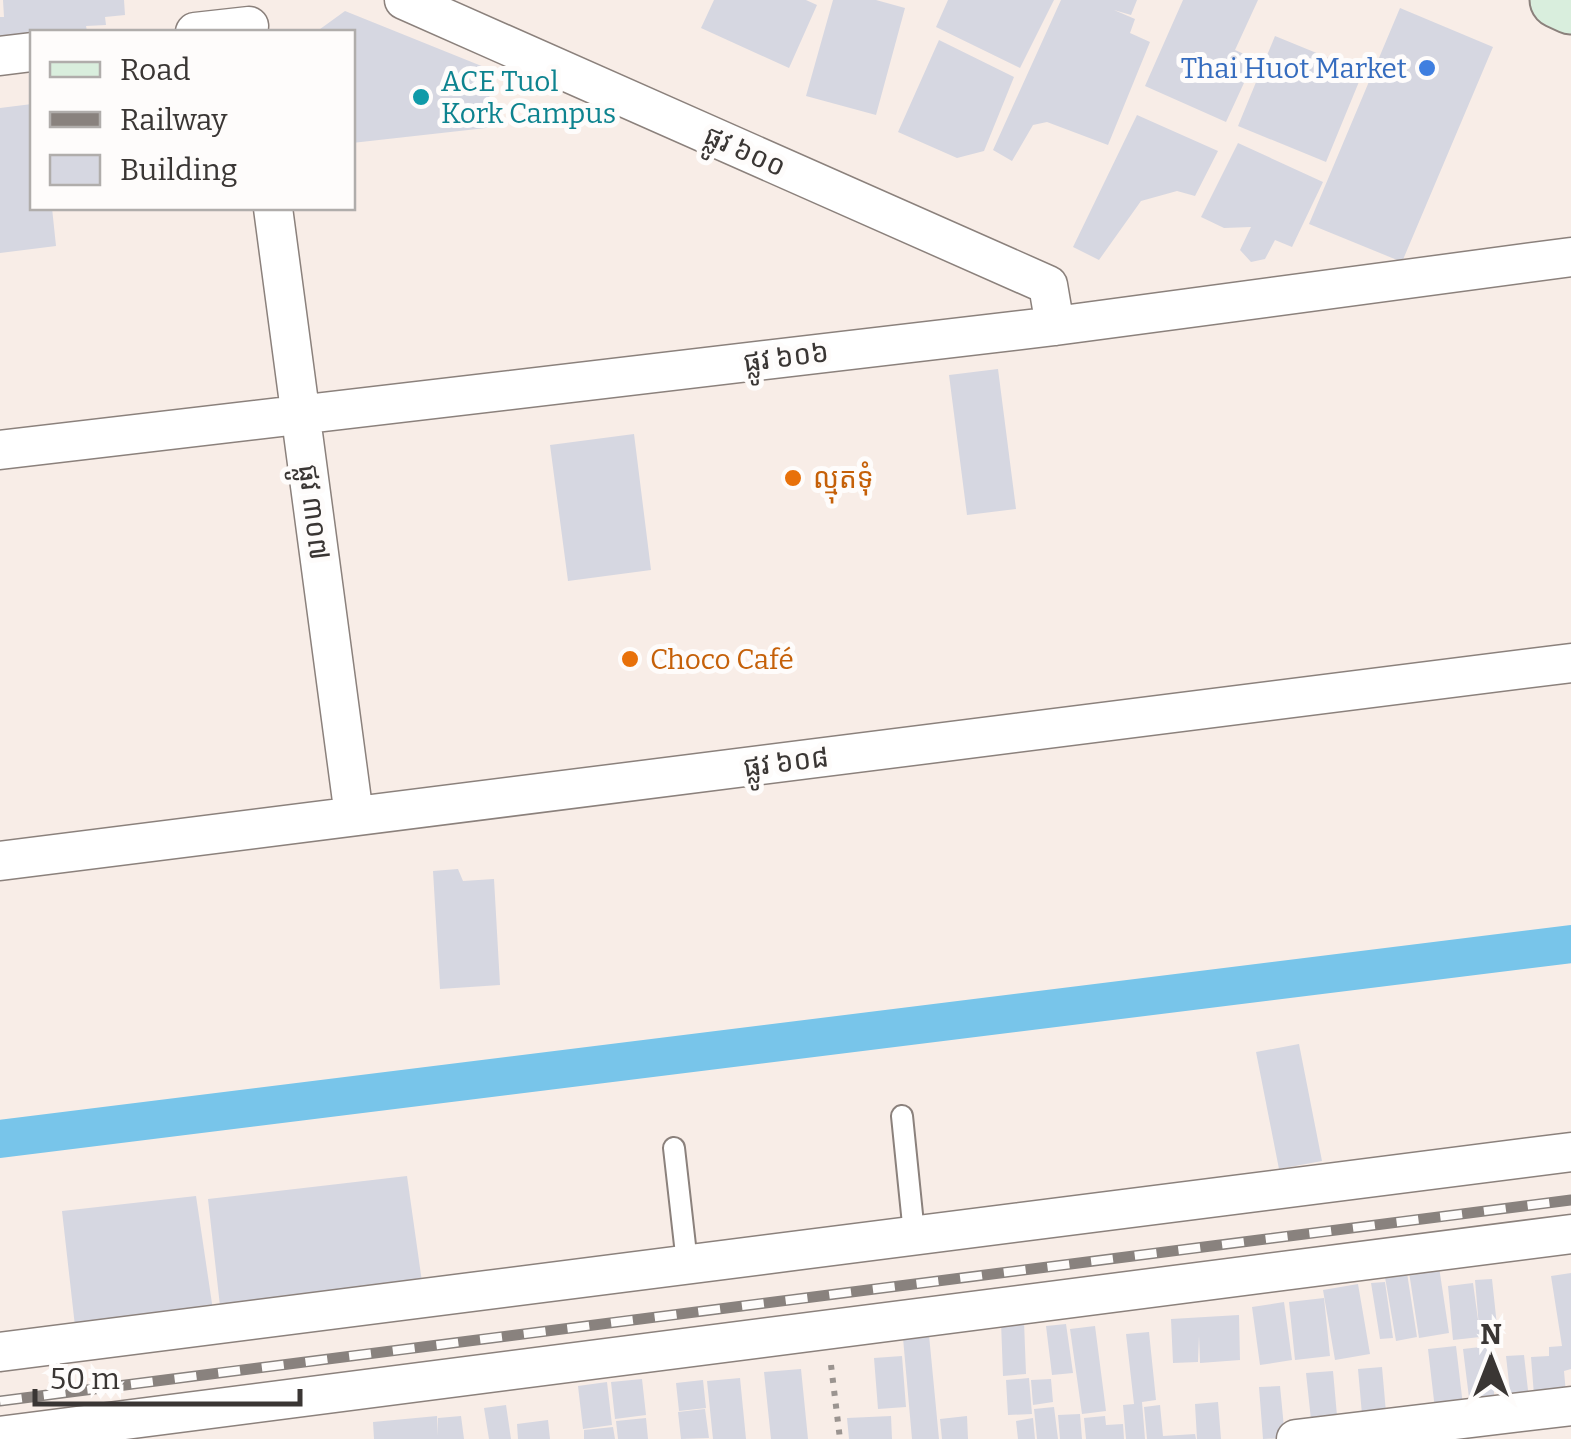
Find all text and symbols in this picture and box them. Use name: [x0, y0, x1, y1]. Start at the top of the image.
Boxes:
legend: [30, 30, 355, 210]
text: Road: [120, 52, 191, 88]
place label: Thai Huot Market: [1181, 52, 1407, 85]
marker: Thai Huot Market: [1416, 57, 1438, 79]
place label: ACE Tuol Kork Campus: [441, 65, 616, 130]
marker: ACE Tuol Kork Campus: [410, 86, 432, 108]
text: Railway: [120, 102, 228, 138]
street label: ផ្លូវ ៦០០: [696, 118, 791, 191]
text: Building: [120, 152, 238, 188]
street label: ផ្លូវ ៦០៦: [741, 335, 832, 387]
place label: ល្មុតទុំ: [813, 461, 874, 504]
street label: ផ្លូវ ៣០៧: [284, 462, 336, 563]
marker: ល្មុតទុំ: [782, 467, 804, 489]
place label: Choco Café: [650, 643, 794, 676]
marker: Choco Café: [619, 648, 641, 670]
street label: ផ្លូវ ៦០៨: [741, 740, 832, 792]
north arrow: [1441, 1309, 1541, 1409]
text: N: [1480, 1318, 1502, 1351]
scale bar: [35, 1344, 300, 1406]
text: 50 m: [50, 1361, 120, 1397]

